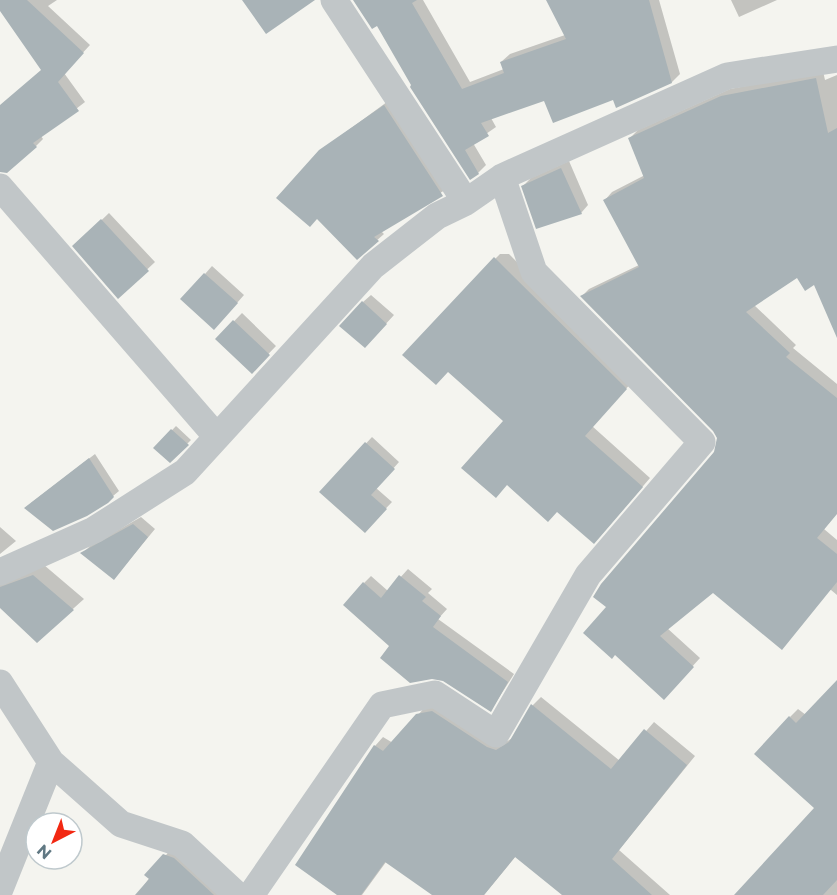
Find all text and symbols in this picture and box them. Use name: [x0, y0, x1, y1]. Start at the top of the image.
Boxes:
north arrow: [24, 811, 84, 871]
text: N: [33, 840, 55, 863]

